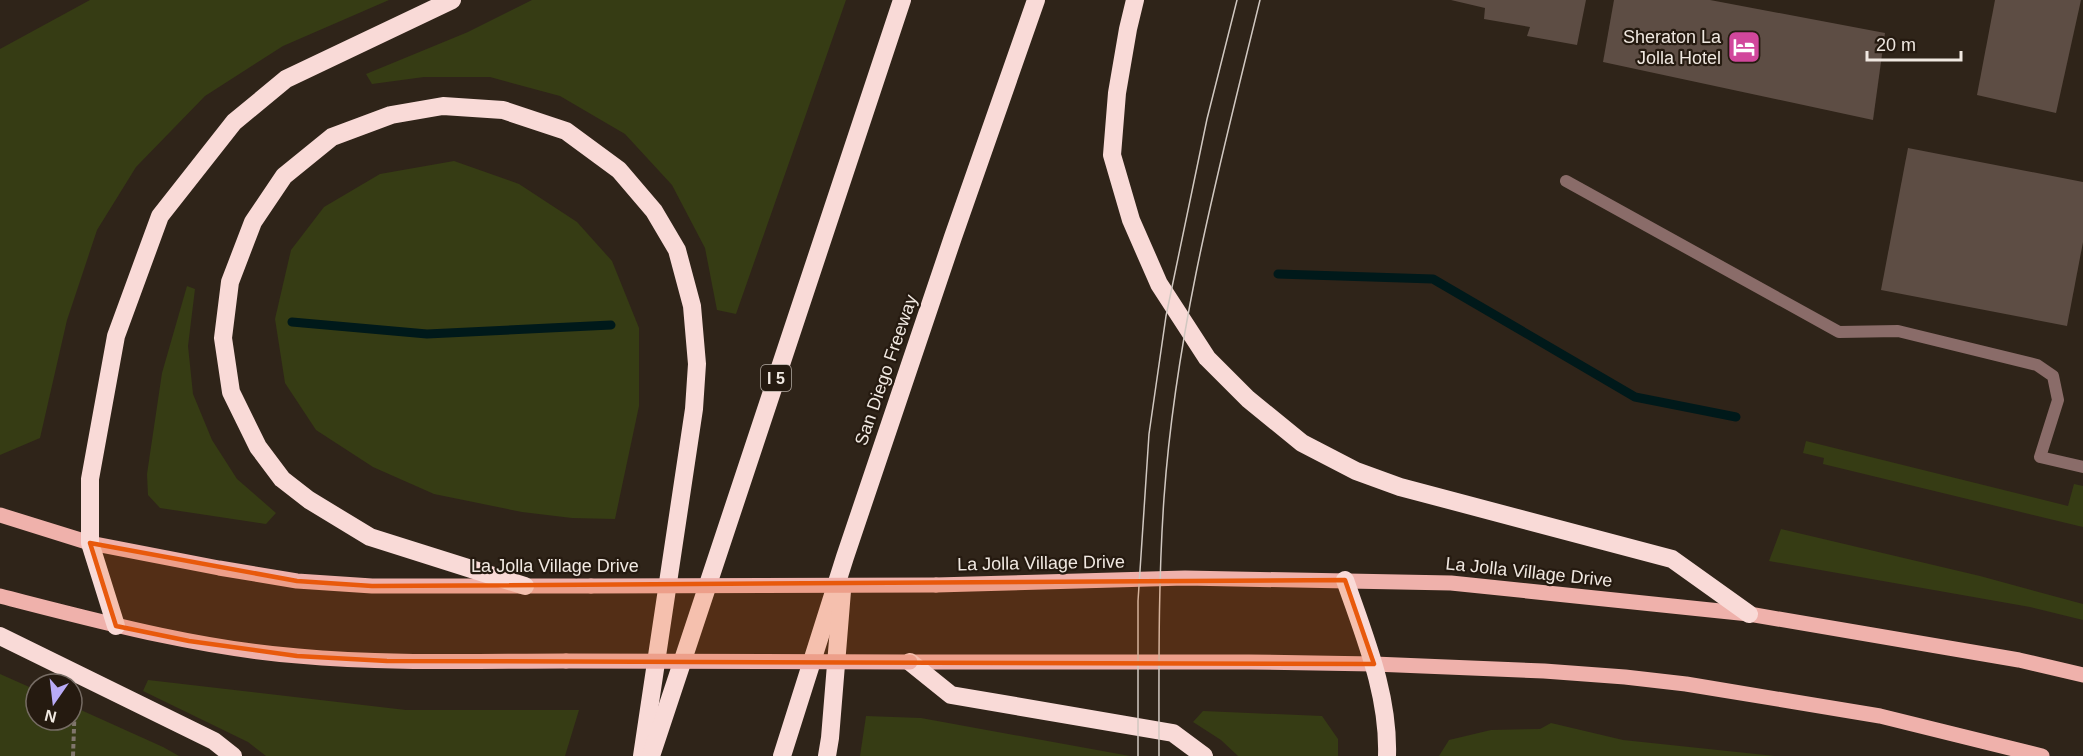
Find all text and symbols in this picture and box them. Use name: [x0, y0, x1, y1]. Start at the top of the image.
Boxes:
scale bar: [1867, 24, 1962, 62]
place label: Sheraton La Jolla Hotel: [1623, 27, 1722, 68]
hotel icon: Sheraton La Jolla Hotel: [1726, 29, 1762, 65]
text: 20 m: [1876, 35, 1916, 55]
street label: San Diego Freeway: [851, 292, 921, 448]
road number: I 5: [761, 365, 791, 391]
street label: La Jolla Village Drive: [957, 552, 1125, 574]
street label: La Jolla Village Drive: [1445, 553, 1613, 591]
street label: La Jolla Village Drive: [471, 556, 639, 576]
north arrow: [24, 672, 84, 732]
text: N: [43, 706, 58, 726]

